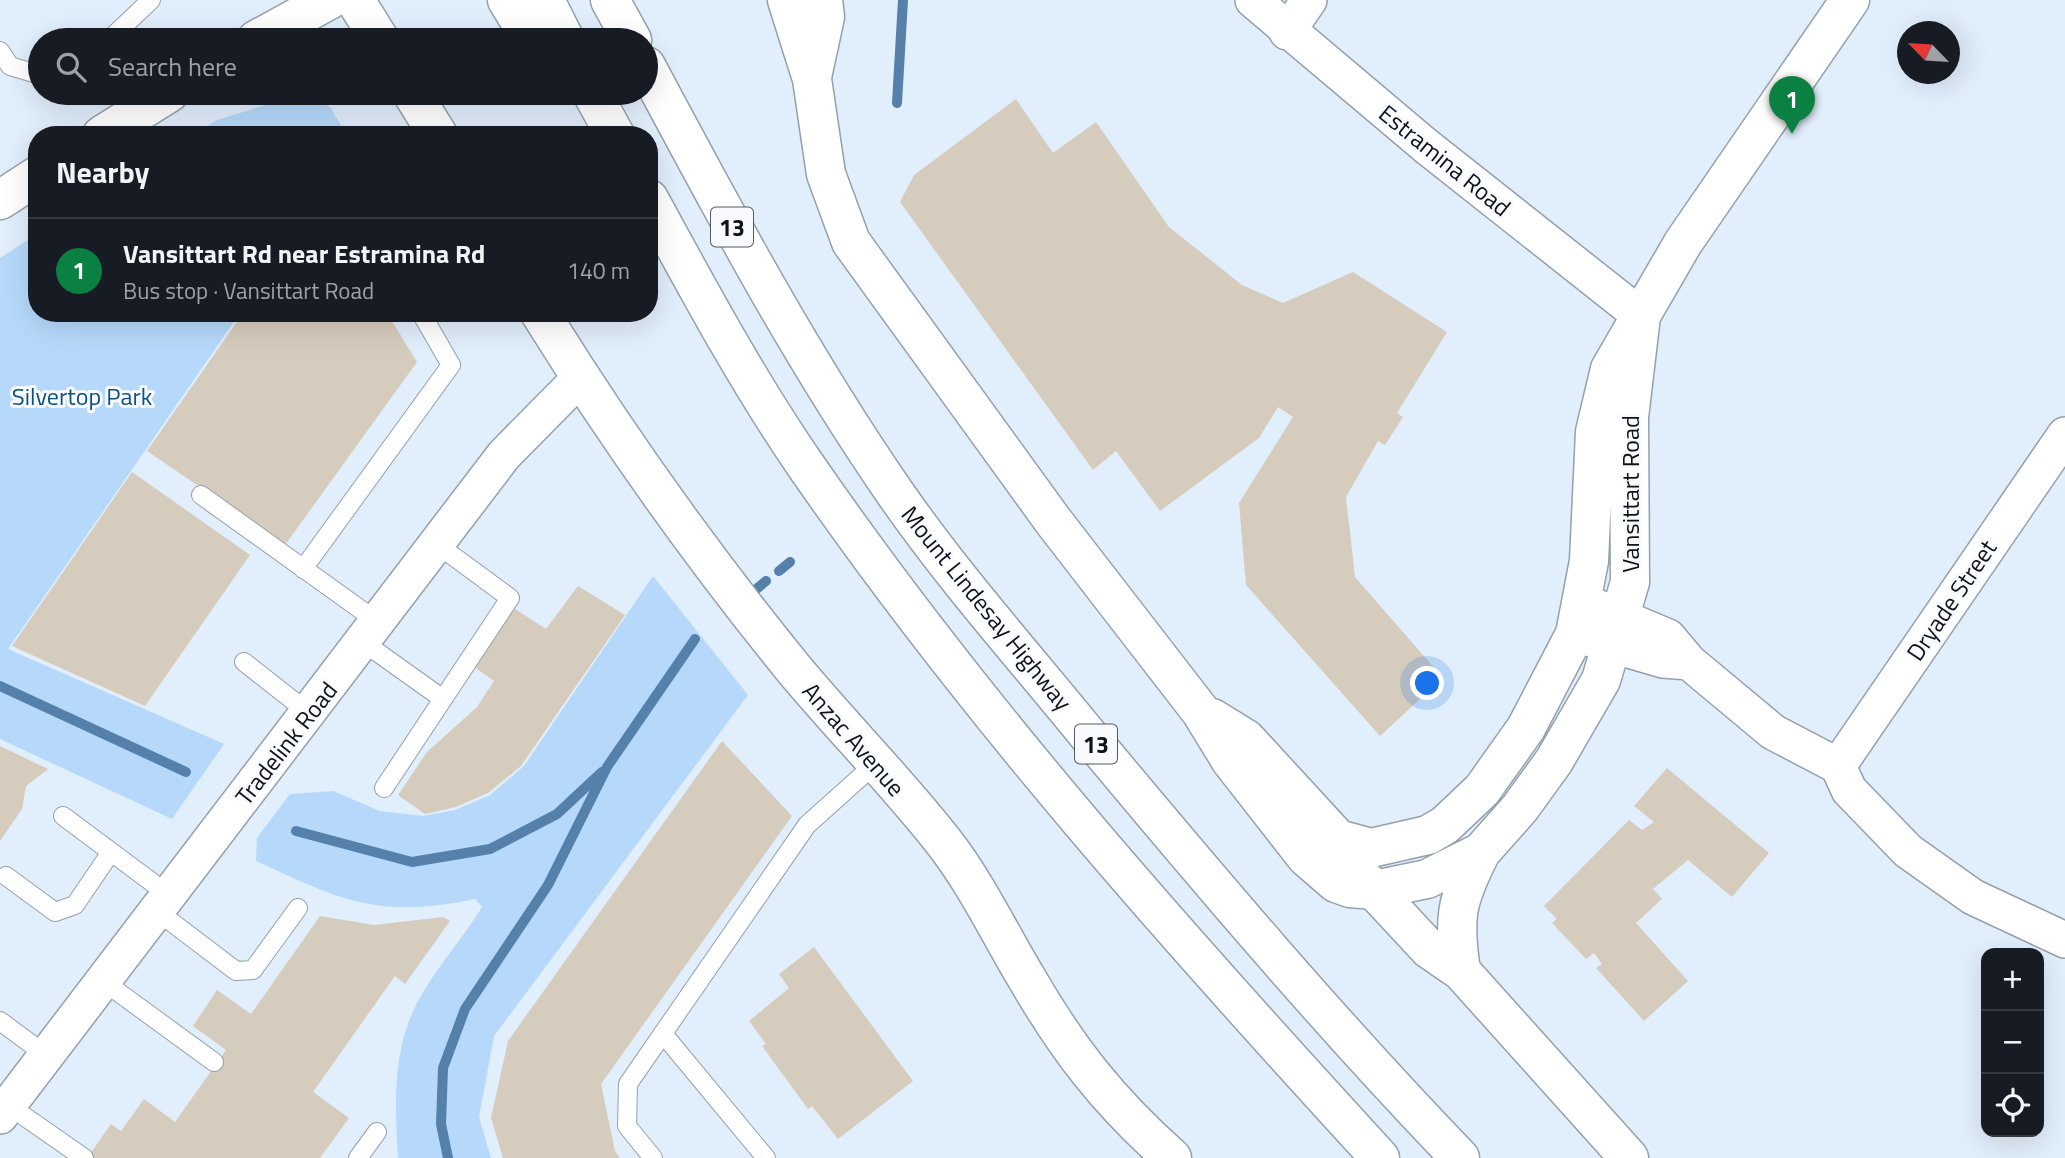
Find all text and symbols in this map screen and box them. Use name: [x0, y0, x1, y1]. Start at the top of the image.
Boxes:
north arrow: [1897, 21, 1960, 84]
search box: [28, 28, 658, 105]
text: Search here: [108, 47, 237, 86]
icon: search: [52, 48, 90, 86]
pin: 1: [1769, 76, 1815, 134]
street label: Estramina Road: [1371, 95, 1519, 225]
text: Nearby: [56, 149, 149, 195]
road number: 13: [711, 208, 753, 246]
text: Vansittart Rd near Estramina Rd: [123, 234, 485, 273]
text: 1: [73, 253, 85, 288]
text: 140 m: [567, 253, 630, 288]
text: Bus stop · Vansittart Road: [123, 273, 374, 308]
park label: Silvertop Park: [12, 378, 153, 414]
street label: Vansittart Road: [1612, 415, 1648, 573]
street label: Mount Lindesay Highway: [893, 498, 1081, 719]
street label: Dryade Street: [1897, 532, 2005, 668]
your location: [1410, 666, 1444, 700]
street label: Tradelink Road: [226, 674, 346, 812]
street label: Anzac Avenue: [794, 674, 914, 804]
road number: 13: [1075, 724, 1117, 764]
map controls: [1981, 948, 2044, 1137]
button: +: [1981, 948, 2044, 1011]
button: −: [1981, 1011, 2044, 1074]
button: locate: [1981, 1074, 2044, 1137]

